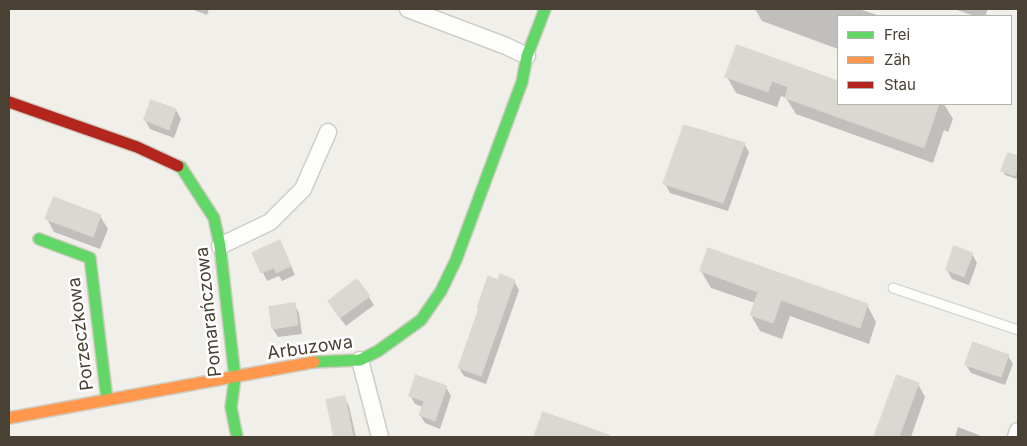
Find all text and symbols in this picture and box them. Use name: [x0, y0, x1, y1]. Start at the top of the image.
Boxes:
legend: [837, 15, 1012, 105]
text: Frei: [884, 25, 910, 44]
text: Zäh: [884, 50, 911, 69]
text: Stau: [884, 75, 916, 94]
street label: Pomarańczowa: [191, 246, 227, 378]
street label: Porzeczkowa: [63, 276, 99, 392]
street label: Arbuzowa: [266, 331, 354, 365]

